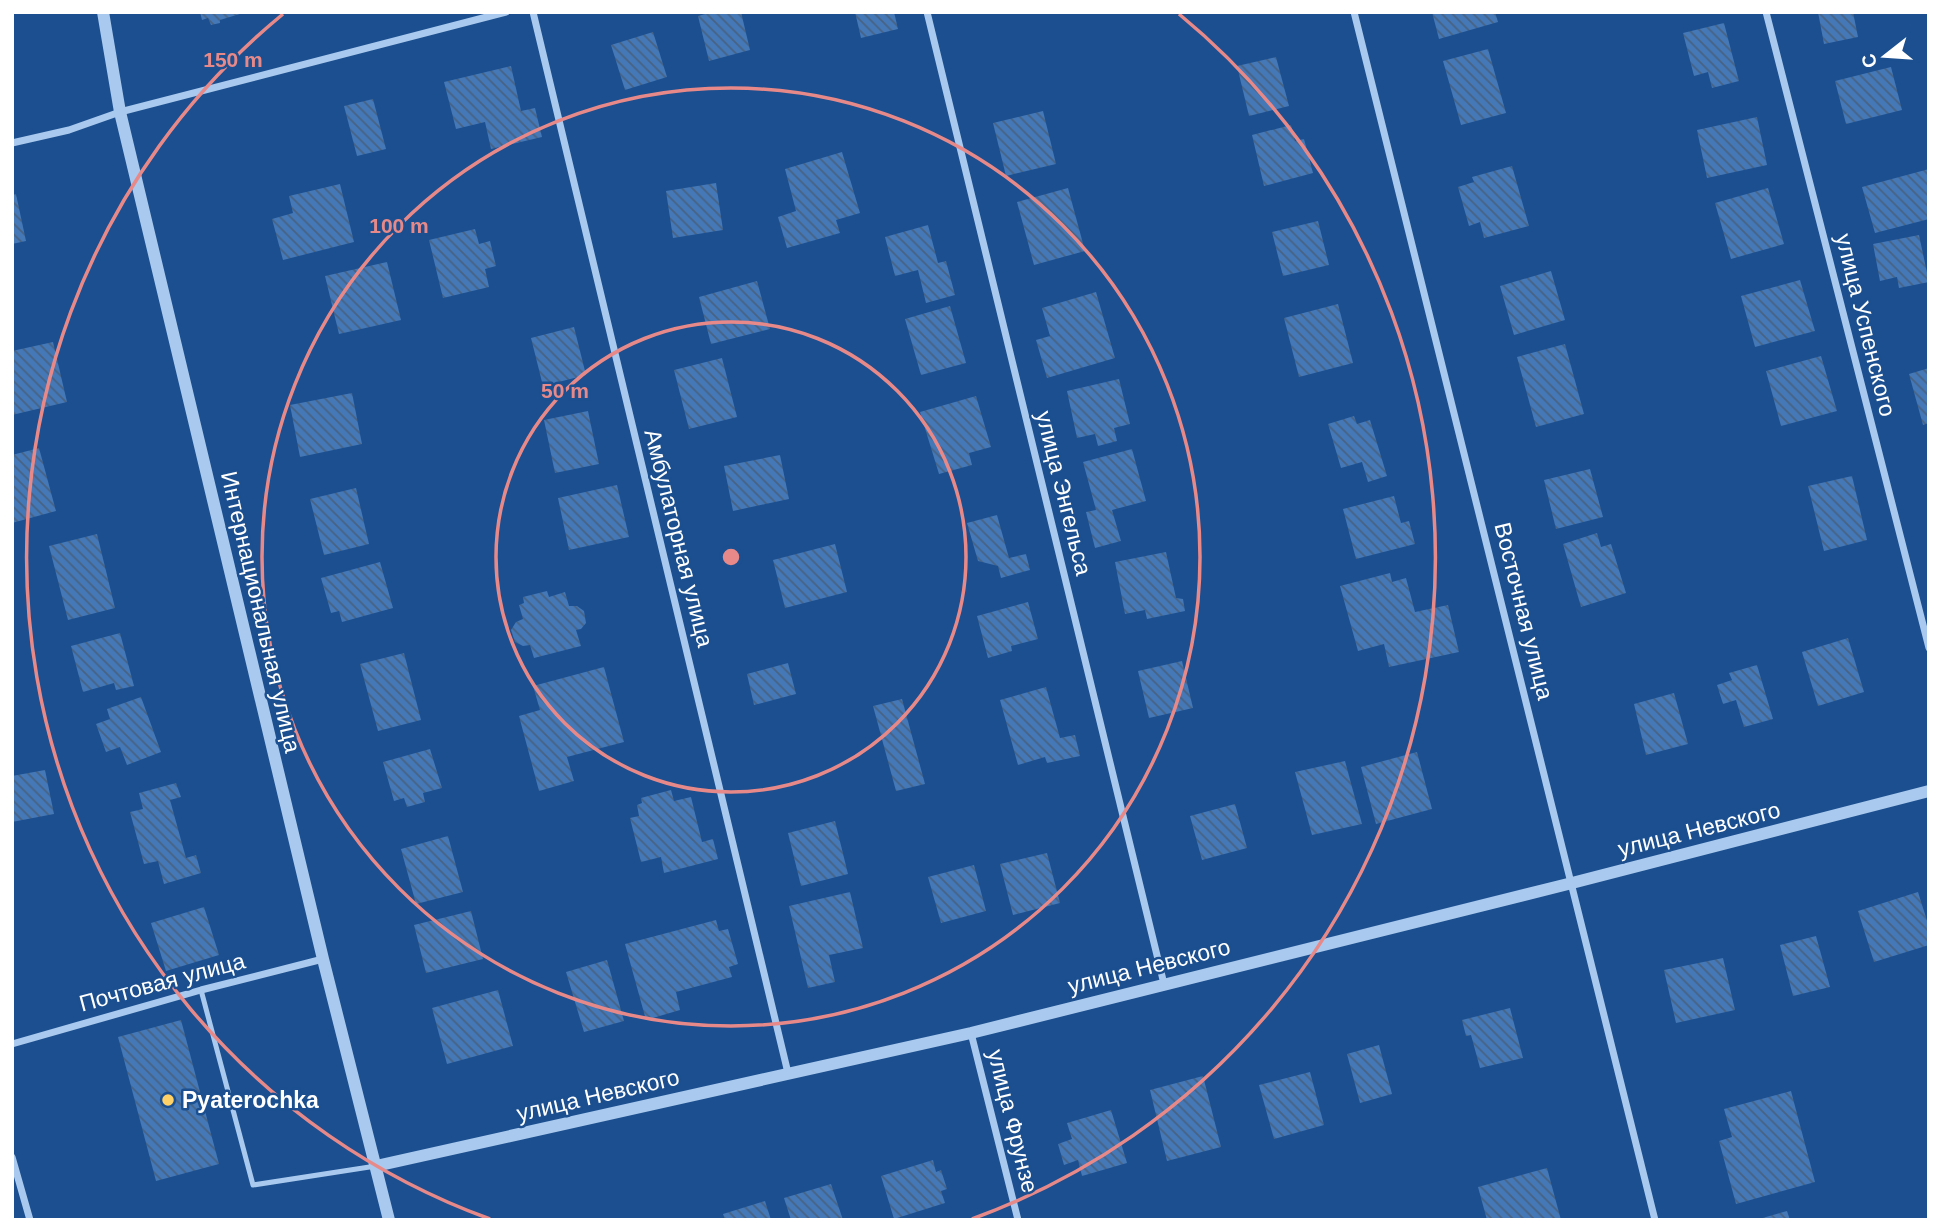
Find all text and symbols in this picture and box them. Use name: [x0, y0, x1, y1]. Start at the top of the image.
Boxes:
north arrow: [1850, 21, 1920, 91]
text: 150 m: [203, 48, 263, 71]
text: С: [1857, 51, 1881, 70]
text: 100 m: [369, 214, 429, 237]
street label: улица Успенского: [1831, 231, 1901, 419]
text: 50 m: [541, 379, 589, 402]
street label: улица Энгельса: [1031, 408, 1097, 578]
street label: Амбулаторная улица: [639, 426, 719, 650]
street label: Интернациональная улица: [216, 469, 306, 755]
street label: Восточная улица: [1489, 520, 1559, 703]
centre of rings: [719, 545, 743, 569]
street label: улица Невского: [1615, 796, 1783, 862]
street label: улица Невского: [1065, 933, 1233, 999]
street label: Почтовая улица: [76, 947, 248, 1017]
street label: улица Фрунзе: [983, 1047, 1043, 1195]
street label: улица Невского: [514, 1064, 682, 1126]
place label: Pyaterochka: [182, 1087, 319, 1113]
marker: Pyaterochka: [160, 1092, 176, 1108]

